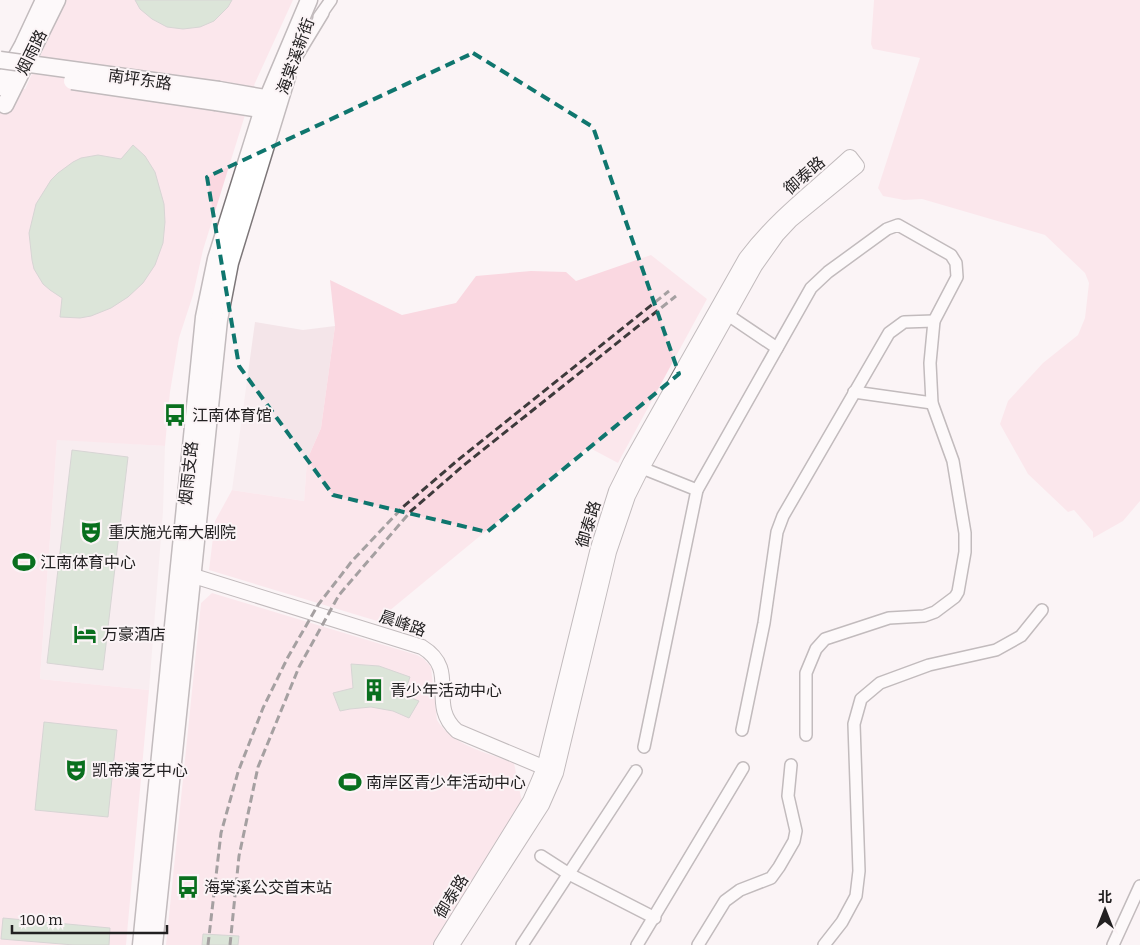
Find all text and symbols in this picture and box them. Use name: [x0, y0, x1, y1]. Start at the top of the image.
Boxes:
street label: 海棠溪新街: [273, 15, 318, 97]
street label: 烟雨路: [12, 26, 51, 78]
street label: 南坪东路: [107, 66, 173, 93]
street label: 御泰路: [780, 152, 829, 198]
bus stop icon: 江南体育馆: [162, 402, 188, 428]
place label: 江南体育馆: [192, 406, 272, 425]
street label: 烟雨支路: [176, 440, 201, 506]
street label: 御泰路: [572, 498, 605, 550]
theatre icon: 重庆施光南大剧院: [78, 519, 104, 545]
place label: 重庆施光南大剧院: [108, 523, 236, 542]
sports icon: 江南体育中心: [11, 549, 37, 575]
place label: 江南体育中心: [40, 553, 136, 572]
street label: 晨峰路: [377, 607, 429, 640]
hotel icon: 万豪酒店: [72, 621, 98, 647]
place label: 万豪酒店: [102, 625, 166, 644]
building icon: 青少年活动中心: [361, 677, 387, 703]
place label: 青少年活动中心: [390, 681, 502, 700]
theatre icon: 凯帝演艺中心: [63, 757, 89, 783]
place label: 凯帝演艺中心: [92, 761, 188, 780]
sports icon: 南岸区青少年活动中心: [337, 769, 363, 795]
place label: 南岸区青少年活动中心: [366, 773, 526, 792]
street label: 御泰路: [431, 871, 472, 922]
bus stop icon: 海棠溪公交首末站: [175, 874, 201, 900]
place label: 海棠溪公交首末站: [204, 878, 332, 897]
north arrow: [1080, 885, 1130, 935]
text: 北: [1098, 889, 1112, 906]
scale bar: [12, 902, 168, 934]
text: 100 m: [20, 911, 63, 929]

